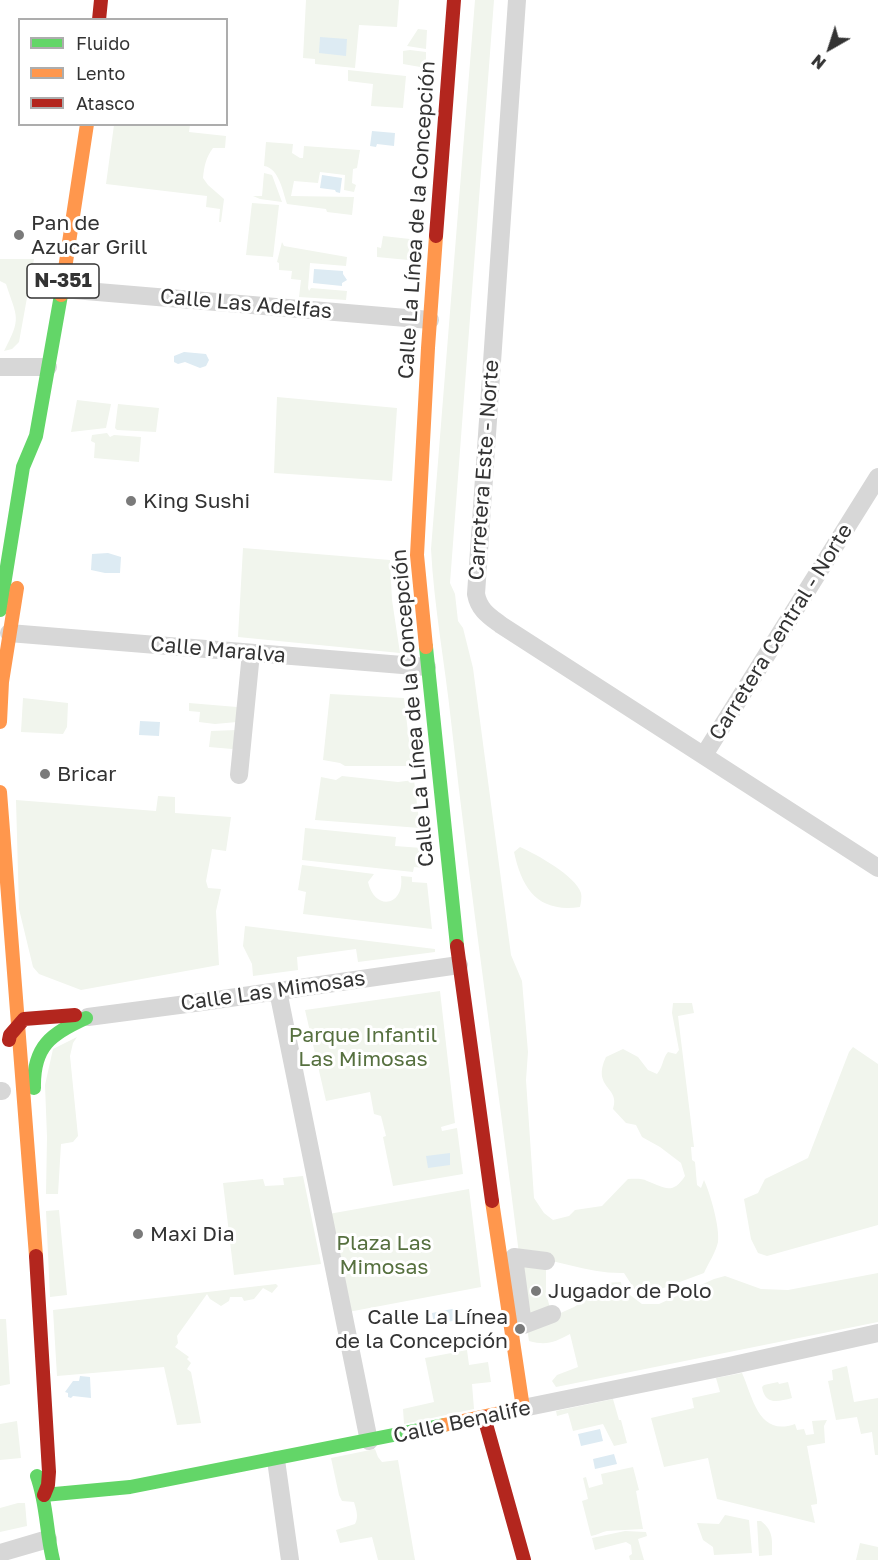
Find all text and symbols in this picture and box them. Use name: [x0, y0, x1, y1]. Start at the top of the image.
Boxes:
legend: [18, 18, 228, 126]
north arrow: [800, 18, 860, 78]
text: Fluido: [76, 32, 130, 54]
text: N: [808, 50, 830, 74]
street label: Calle La Línea de la Concepción: [393, 60, 441, 380]
text: Lento: [76, 62, 125, 84]
text: Atasco: [76, 92, 135, 114]
place label: Pan de Azucar Grill: [31, 210, 148, 260]
marker: Pan de Azucar Grill: [12, 228, 26, 242]
road number: N-351: [27, 264, 99, 298]
street label: Calle Las Adelfas: [159, 284, 333, 324]
street label: Carretera Este - Norte: [464, 359, 504, 581]
place label: King Sushi: [143, 488, 250, 514]
marker: King Sushi: [124, 494, 138, 508]
street label: Carretera Central - Norte: [704, 519, 858, 745]
street label: Calle La Línea de la Concepción: [387, 548, 439, 868]
street label: Calle Maralva: [149, 632, 287, 668]
place label: Bricar: [57, 761, 116, 787]
marker: Bricar: [38, 767, 52, 781]
street label: Calle Las Mimosas: [179, 966, 367, 1016]
park label: Parque Infantil Las Mimosas: [289, 1022, 437, 1072]
place label: Maxi Dia: [150, 1221, 235, 1247]
marker: Maxi Dia: [131, 1227, 145, 1241]
park label: Plaza Las Mimosas: [336, 1230, 432, 1280]
place label: Jugador de Polo: [548, 1278, 712, 1304]
marker: Jugador de Polo: [529, 1284, 543, 1298]
place label: Calle La Línea de la Concepción: [335, 1304, 508, 1354]
marker: Calle La Línea de la Concepción: [513, 1322, 527, 1336]
street label: Calle Benalife: [391, 1395, 533, 1449]

